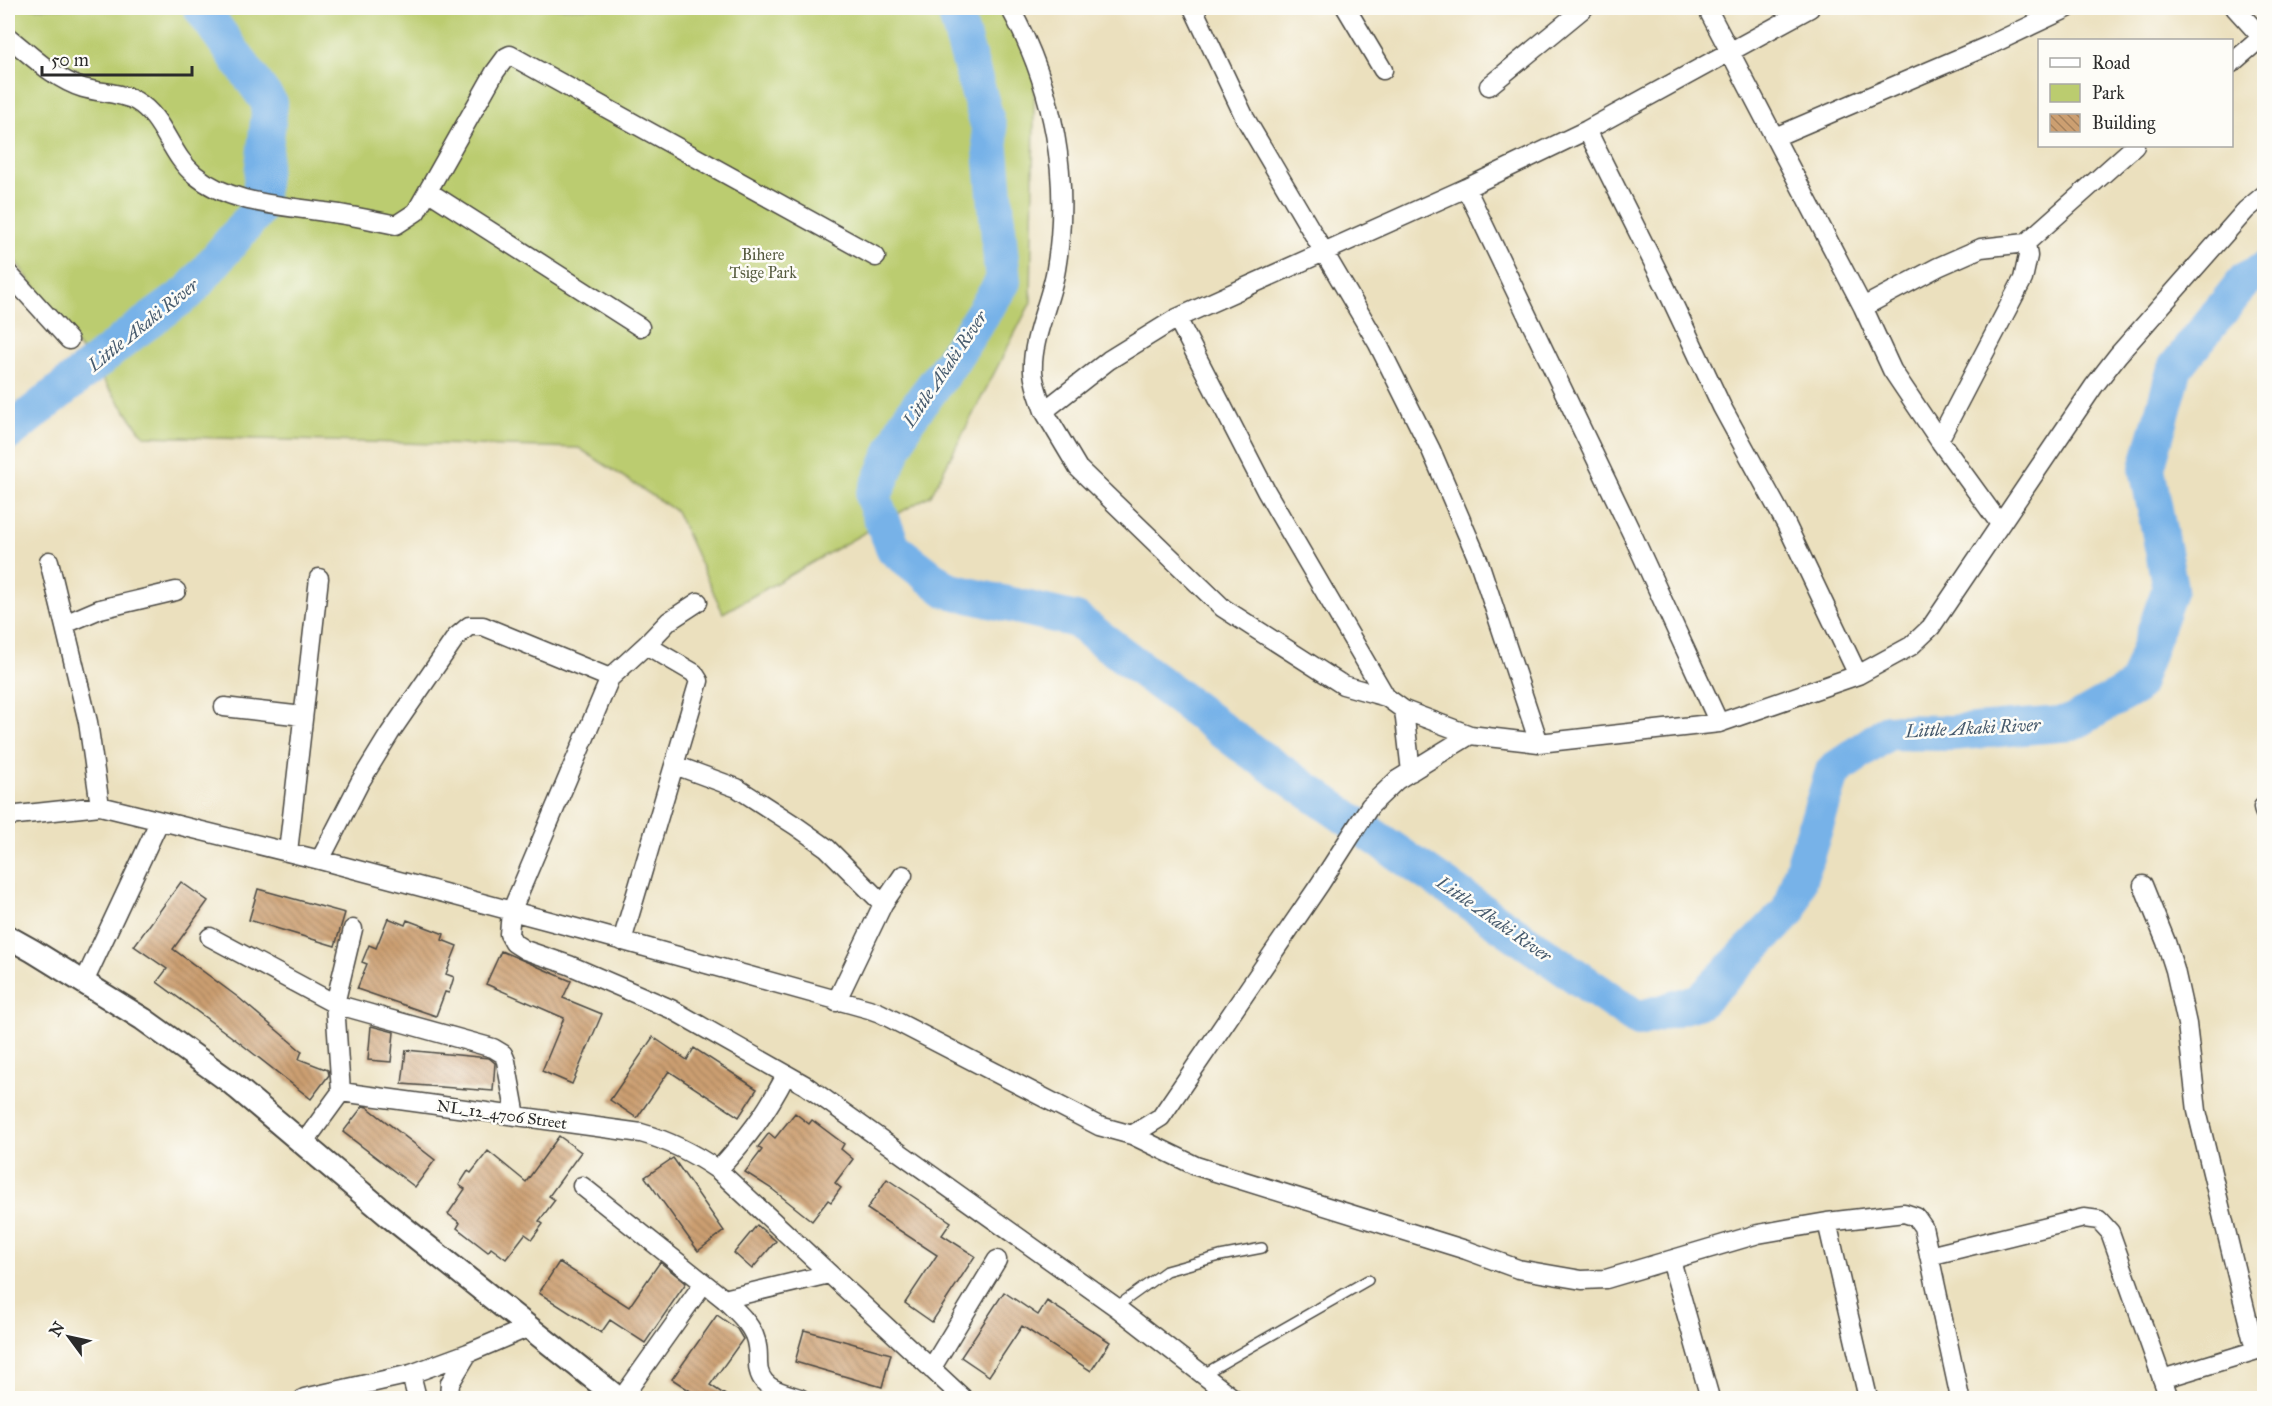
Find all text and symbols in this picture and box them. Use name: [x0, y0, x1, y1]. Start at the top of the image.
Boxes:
scale bar: [42, 39, 192, 77]
legend: [2038, 39, 2233, 147]
text: 50 m: [51, 49, 89, 71]
text: Road: [2092, 52, 2130, 74]
text: Park: [2092, 82, 2125, 104]
text: Building: [2092, 112, 2156, 135]
park label: Bihere Tsige Park: [729, 245, 797, 283]
water label: Little Akaki River: [83, 273, 204, 377]
water label: Little Akaki River: [898, 306, 993, 432]
water label: Little Akaki River: [1904, 713, 2042, 743]
water label: Little Akaki River: [1432, 871, 1557, 968]
street label: NL_12_4706 Street: [436, 1096, 568, 1133]
north arrow: [39, 1307, 99, 1367]
text: N: [45, 1318, 69, 1340]

